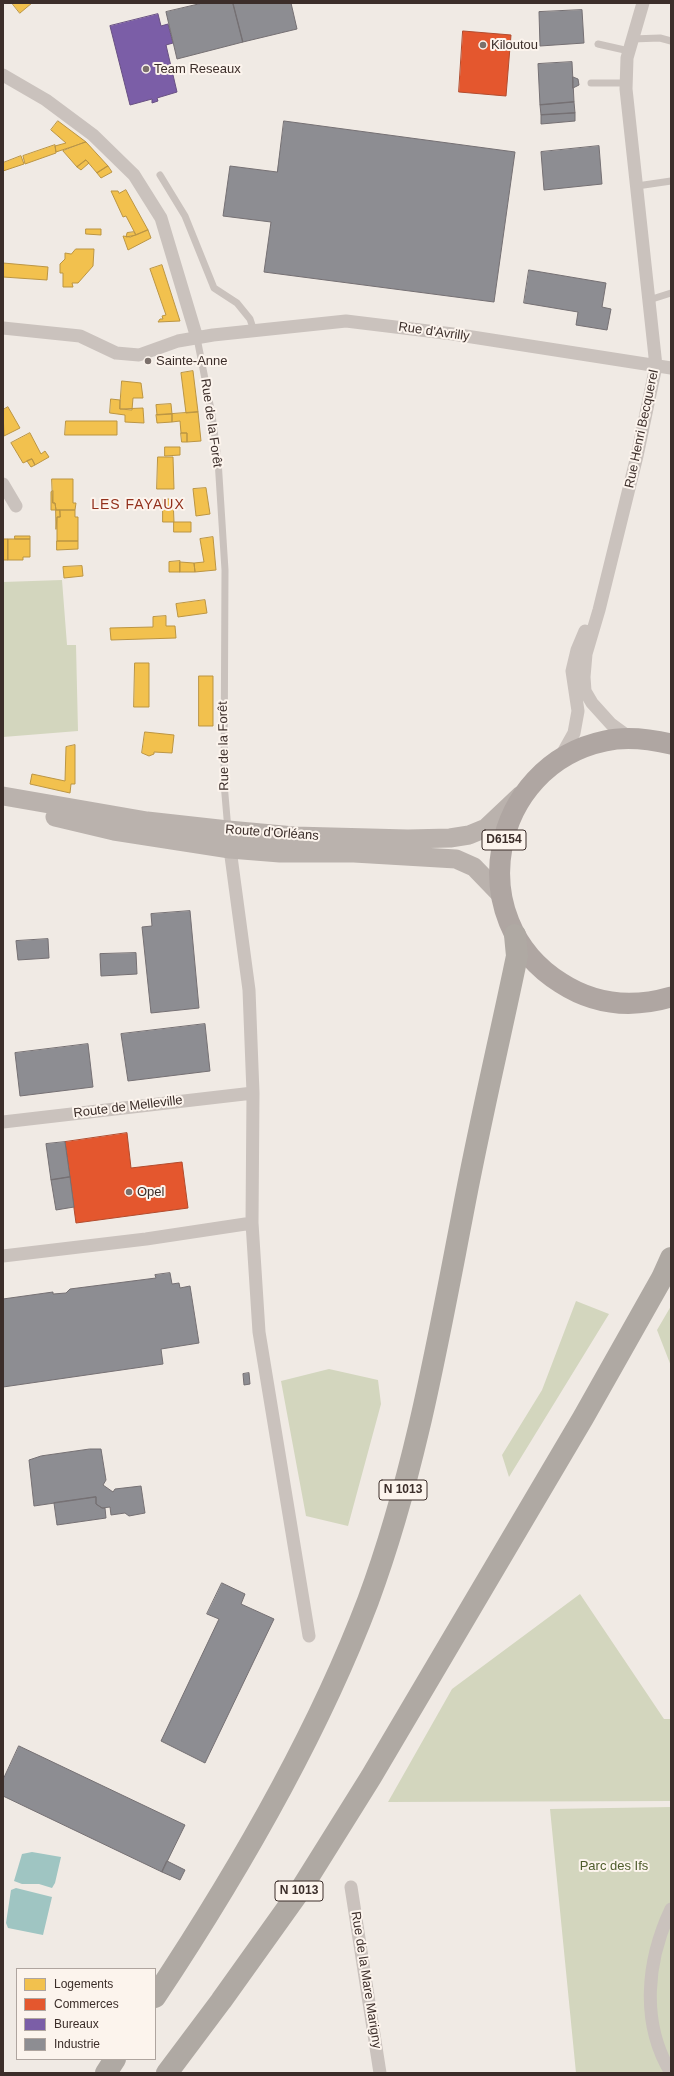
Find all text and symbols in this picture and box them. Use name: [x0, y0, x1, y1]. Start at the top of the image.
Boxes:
place label: Kiloutou: [491, 37, 538, 53]
marker: Kiloutou: [478, 40, 488, 50]
place label: Team Reseaux: [154, 61, 241, 77]
marker: Team Reseaux: [141, 64, 151, 74]
street label: Rue d'Avrilly: [397, 319, 471, 345]
place label: Sainte-Anne: [156, 353, 228, 369]
marker: Sainte-Anne: [143, 356, 153, 366]
street label: Rue Henri Becquerel: [622, 368, 662, 490]
street label: Rue de la Forêt: [197, 378, 225, 468]
district label: LES FAYAUX: [91, 497, 185, 513]
street label: Rue de la Forêt: [215, 701, 233, 791]
street label: Route d'Orléans: [225, 822, 319, 844]
road number: D6154: [482, 830, 526, 850]
street label: Route de Melleville: [73, 1093, 183, 1121]
place label: Opel: [137, 1184, 164, 1200]
marker: Opel: [124, 1187, 134, 1197]
road number: N 1013: [379, 1480, 427, 1500]
park label: Parc des Ifs: [580, 1858, 648, 1874]
road number: N 1013: [275, 1881, 323, 1901]
street label: Rue de la Mare Marigny: [347, 1910, 385, 2050]
legend: [16, 1968, 156, 2060]
text: Logements: [54, 1977, 113, 1991]
text: Commerces: [54, 1997, 119, 2011]
text: Bureaux: [54, 2017, 99, 2031]
text: Industrie: [54, 2037, 100, 2051]

